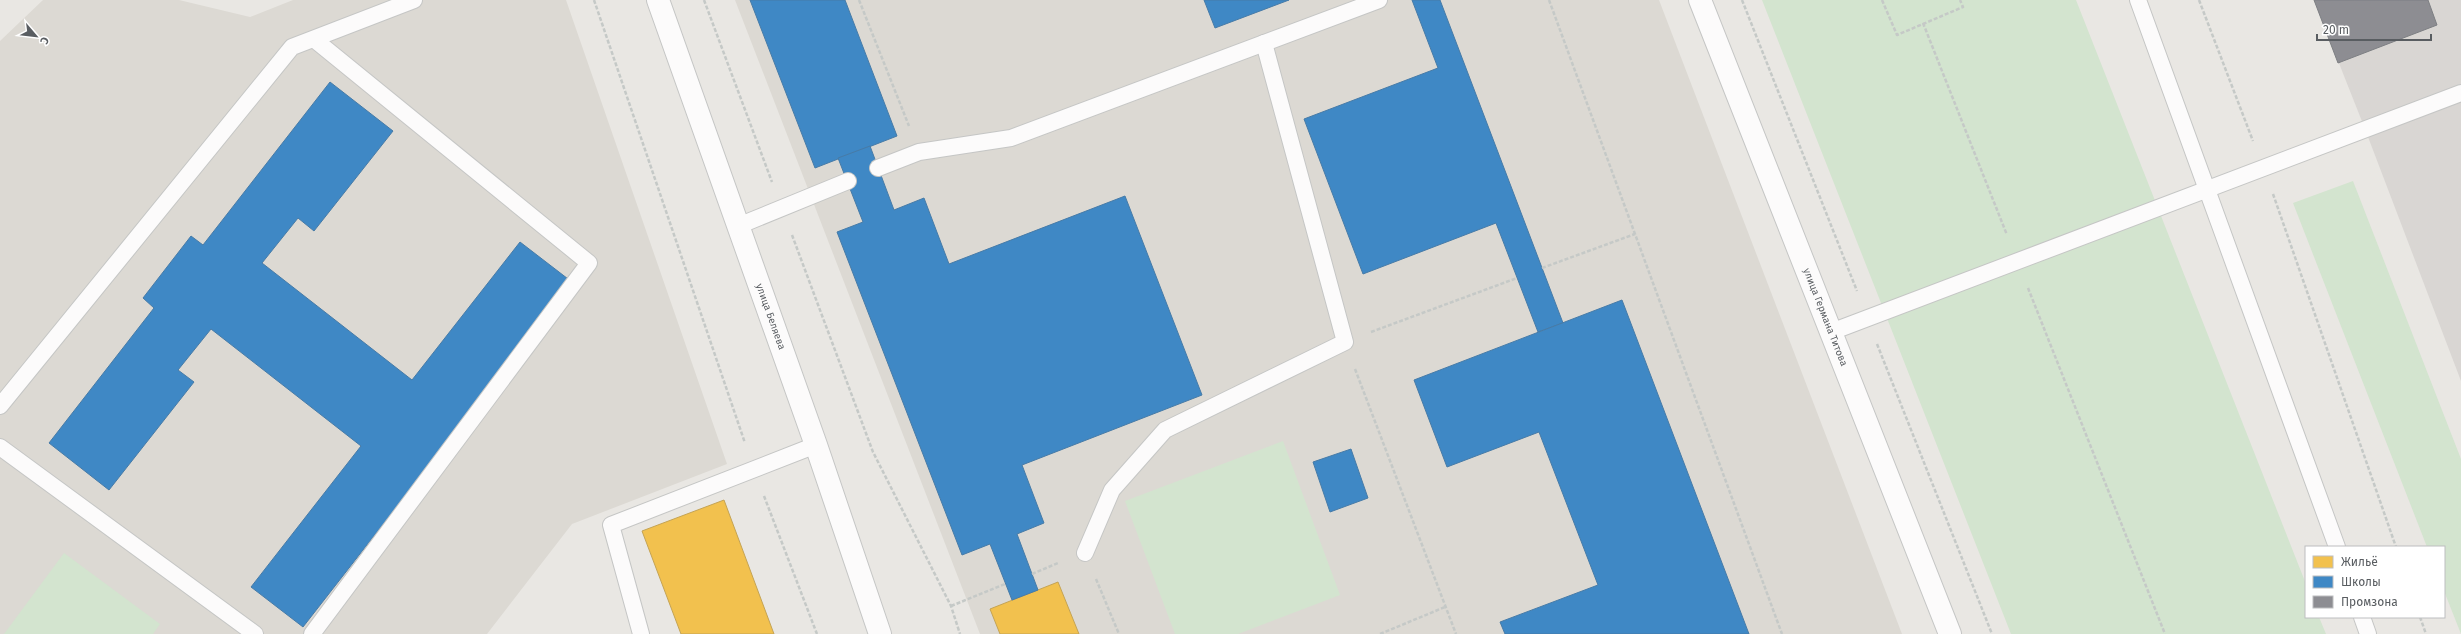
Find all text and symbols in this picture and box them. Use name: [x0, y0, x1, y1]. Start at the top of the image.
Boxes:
north arrow: [16, 16, 56, 56]
scale bar: [2317, 16, 2431, 42]
text: 20 m: [2323, 23, 2349, 37]
text: С: [37, 35, 52, 47]
street label: улица Германа Титова: [1800, 267, 1850, 368]
street label: улица Беляева: [753, 282, 788, 351]
legend: [2305, 546, 2445, 618]
text: Жильё: [2341, 555, 2378, 569]
text: Школы: [2341, 575, 2381, 589]
text: Промзона: [2341, 595, 2398, 609]

